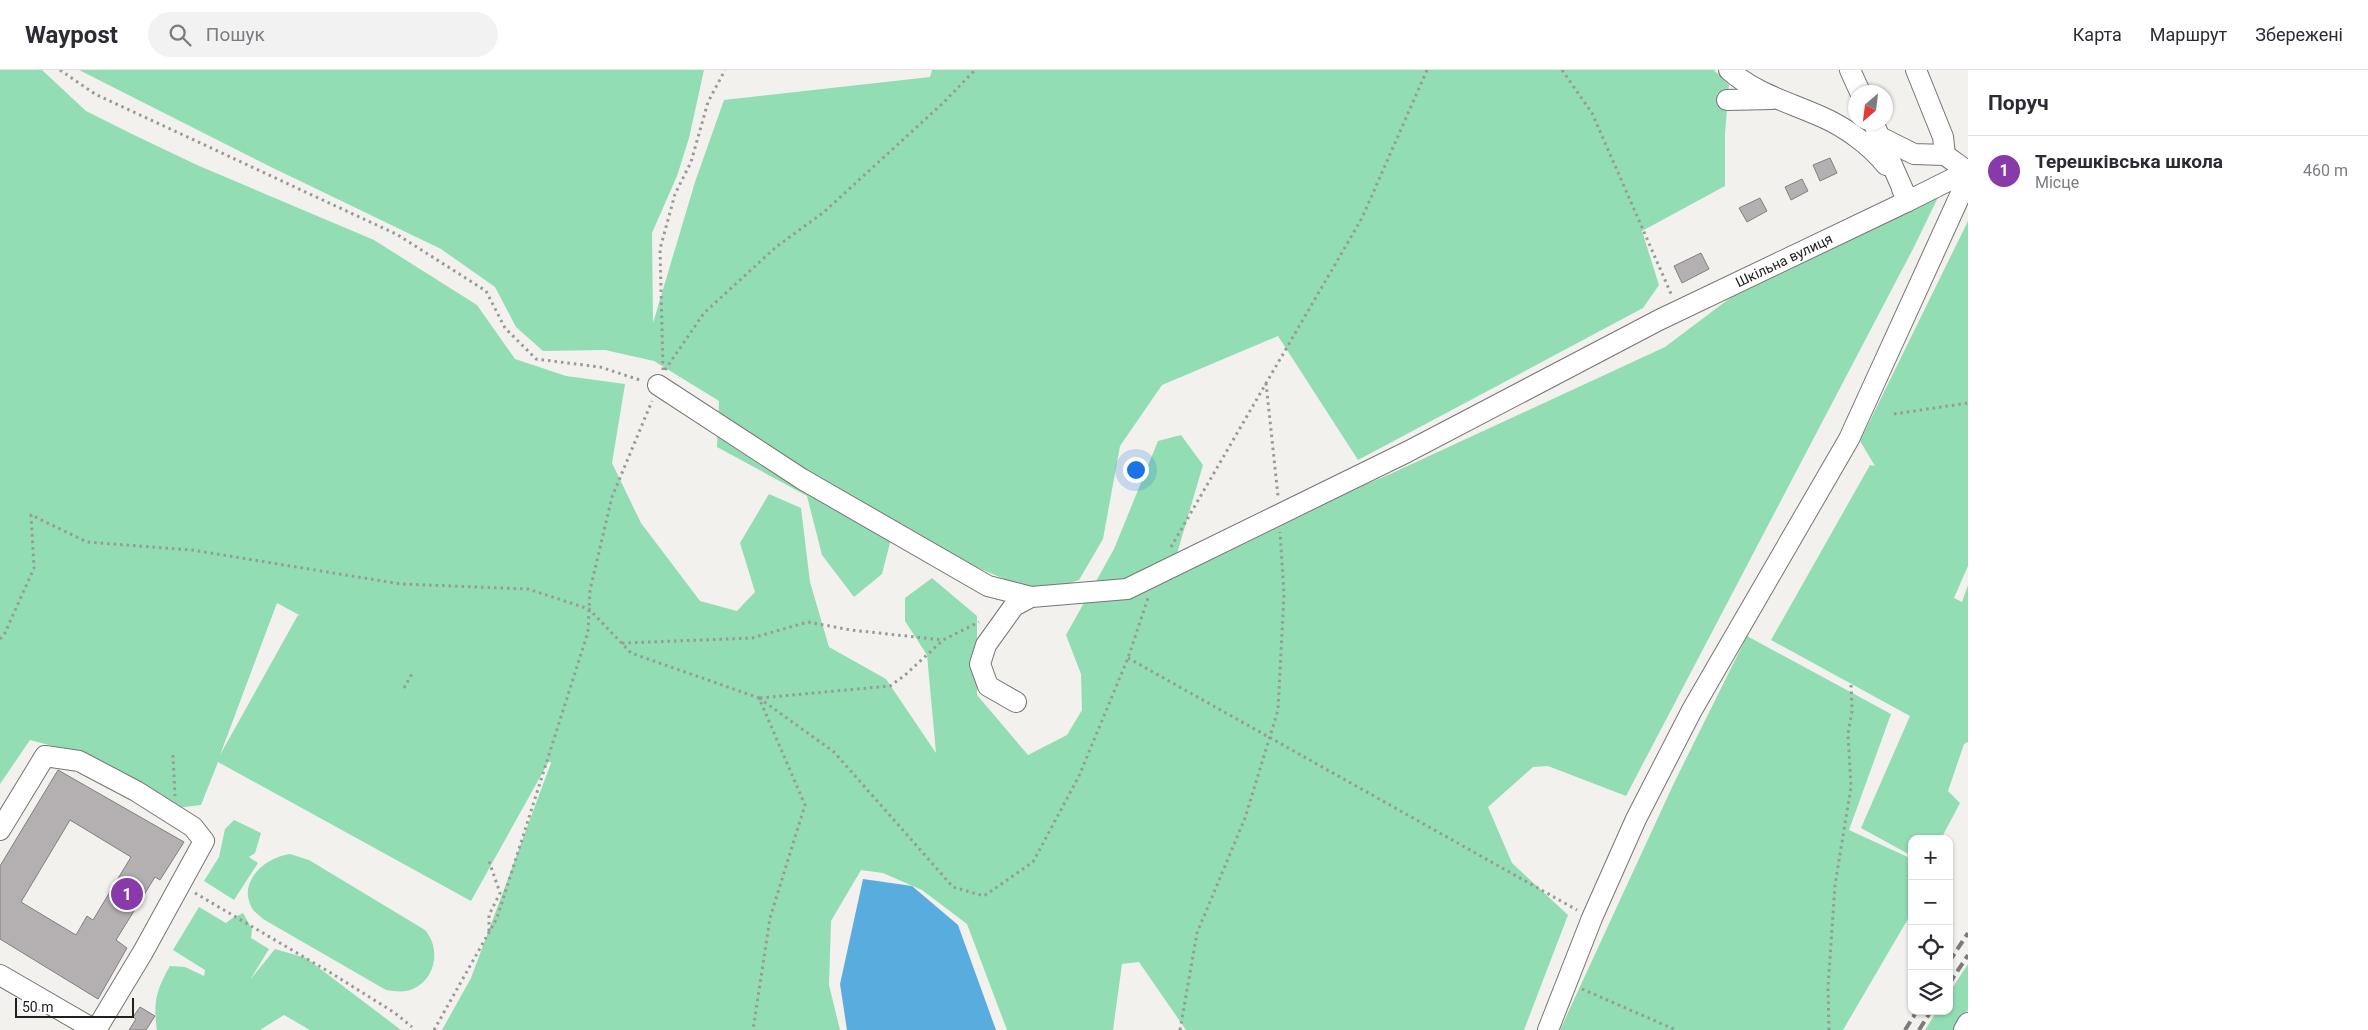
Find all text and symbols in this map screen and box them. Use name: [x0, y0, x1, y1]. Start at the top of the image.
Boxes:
search box: [148, 12, 498, 57]
text: Waypost: [25, 21, 118, 49]
icon: search: [166, 21, 194, 49]
text: Пошук: [206, 23, 265, 46]
text: Карта: [2073, 24, 2122, 45]
text: Маршрут: [2150, 24, 2227, 45]
text: Збережені: [2255, 24, 2343, 45]
north arrow: [1848, 85, 1893, 130]
text: Поруч: [1988, 91, 2049, 115]
text: Терешківська школа: [2035, 150, 2223, 173]
text: 1: [1999, 161, 2009, 180]
text: 460 m: [2303, 161, 2348, 180]
text: Місце: [2035, 173, 2079, 192]
street label: Шкільна вулиця: [1733, 230, 1835, 290]
your location: [1123, 457, 1149, 483]
map controls: [1908, 835, 1953, 1015]
button: +: [1908, 835, 1953, 880]
pin: 1: [111, 875, 143, 913]
button: −: [1908, 880, 1953, 925]
button: locate: [1908, 925, 1953, 970]
button: layers: [1908, 970, 1953, 1015]
scale bar: [15, 995, 134, 1018]
text: 50 m: [22, 999, 54, 1015]

